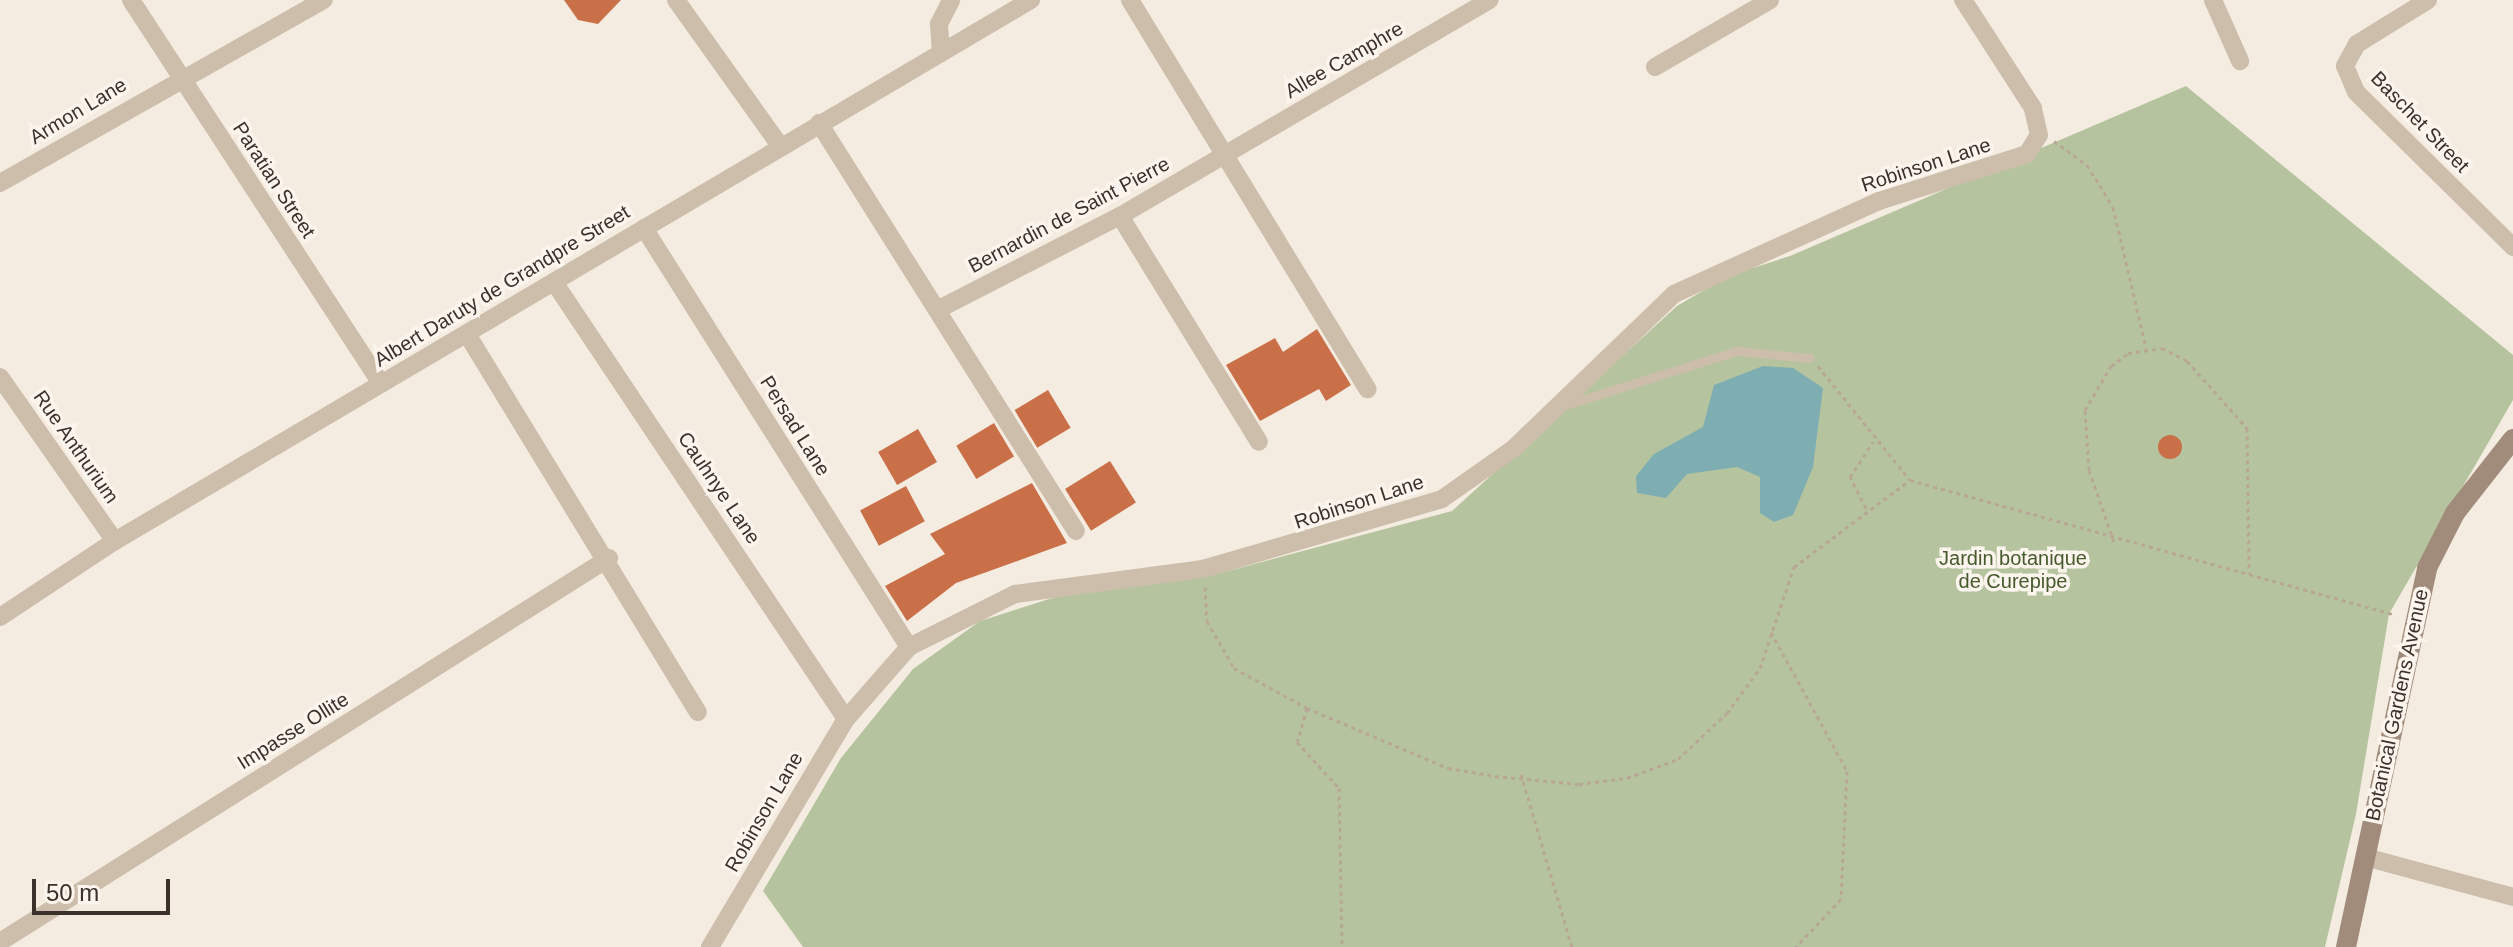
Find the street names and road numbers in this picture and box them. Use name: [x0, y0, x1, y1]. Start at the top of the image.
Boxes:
street label: Allee Camphre: [1281, 17, 1407, 103]
street label: Baschet Street: [2366, 66, 2474, 178]
street label: Armon Lane: [25, 73, 131, 149]
street label: Paratian Street: [228, 118, 320, 242]
street label: Robinson Lane: [1858, 133, 1994, 197]
street label: Bernardin de Saint Pierre: [964, 152, 1174, 278]
street label: Albert Daruty de Grandpre Street: [370, 200, 634, 372]
street label: Persad Lane: [755, 372, 835, 480]
street label: Rue Anthurium: [28, 385, 124, 509]
street label: Cauhnye Lane: [673, 427, 765, 549]
street label: Robinson Lane: [1291, 470, 1427, 534]
street label: Botanical Gardens Avenue: [2361, 586, 2433, 824]
street label: Impasse Ollite: [233, 687, 353, 775]
street label: Robinson Lane: [720, 748, 808, 876]

